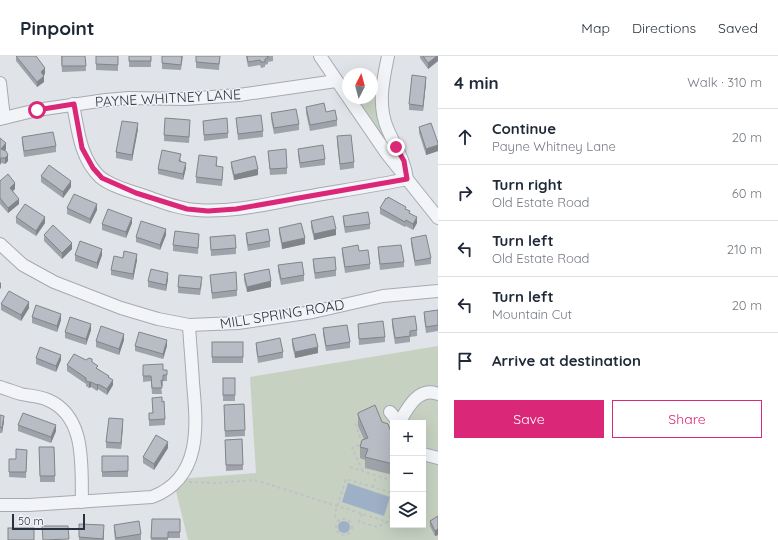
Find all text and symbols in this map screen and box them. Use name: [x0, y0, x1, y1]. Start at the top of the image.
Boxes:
text: Pinpoint: [20, 16, 95, 40]
text: Map: [581, 19, 610, 37]
text: Directions: [632, 19, 696, 37]
text: Saved: [718, 19, 758, 37]
north arrow: [342, 68, 378, 104]
text: 4 min: [454, 72, 499, 93]
text: Walk · 310 m: [687, 74, 762, 90]
street label: PAYNE WHITNEY LANE: [95, 85, 241, 111]
route start: [28, 101, 46, 119]
text: Continue: [492, 119, 556, 138]
icon: ahead: [454, 126, 476, 148]
text: 20 m: [732, 129, 762, 145]
route end: [387, 138, 405, 156]
text: Payne Whitney Lane: [492, 138, 616, 154]
text: Turn right: [492, 175, 563, 194]
icon: right: [454, 182, 476, 204]
text: 60 m: [732, 185, 762, 201]
text: Old Estate Road: [492, 194, 590, 210]
text: Turn left: [492, 231, 554, 250]
icon: left: [454, 238, 476, 260]
text: 210 m: [727, 241, 762, 257]
text: Old Estate Road: [492, 250, 590, 266]
text: Turn left: [492, 287, 554, 306]
icon: left: [454, 294, 476, 316]
street label: MILL SPRING ROAD: [219, 295, 345, 333]
text: 20 m: [732, 297, 762, 313]
text: Mountain Cut: [492, 306, 572, 322]
icon: arrive: [454, 350, 476, 372]
text: Arrive at destination: [492, 351, 641, 370]
button: Save: [454, 400, 604, 438]
button: Share: [612, 400, 762, 438]
map controls: [390, 420, 426, 528]
button: +: [390, 420, 426, 456]
button: −: [390, 456, 426, 492]
button: layers: [390, 492, 426, 528]
scale bar: [12, 512, 85, 531]
text: 50 m: [18, 514, 44, 528]

